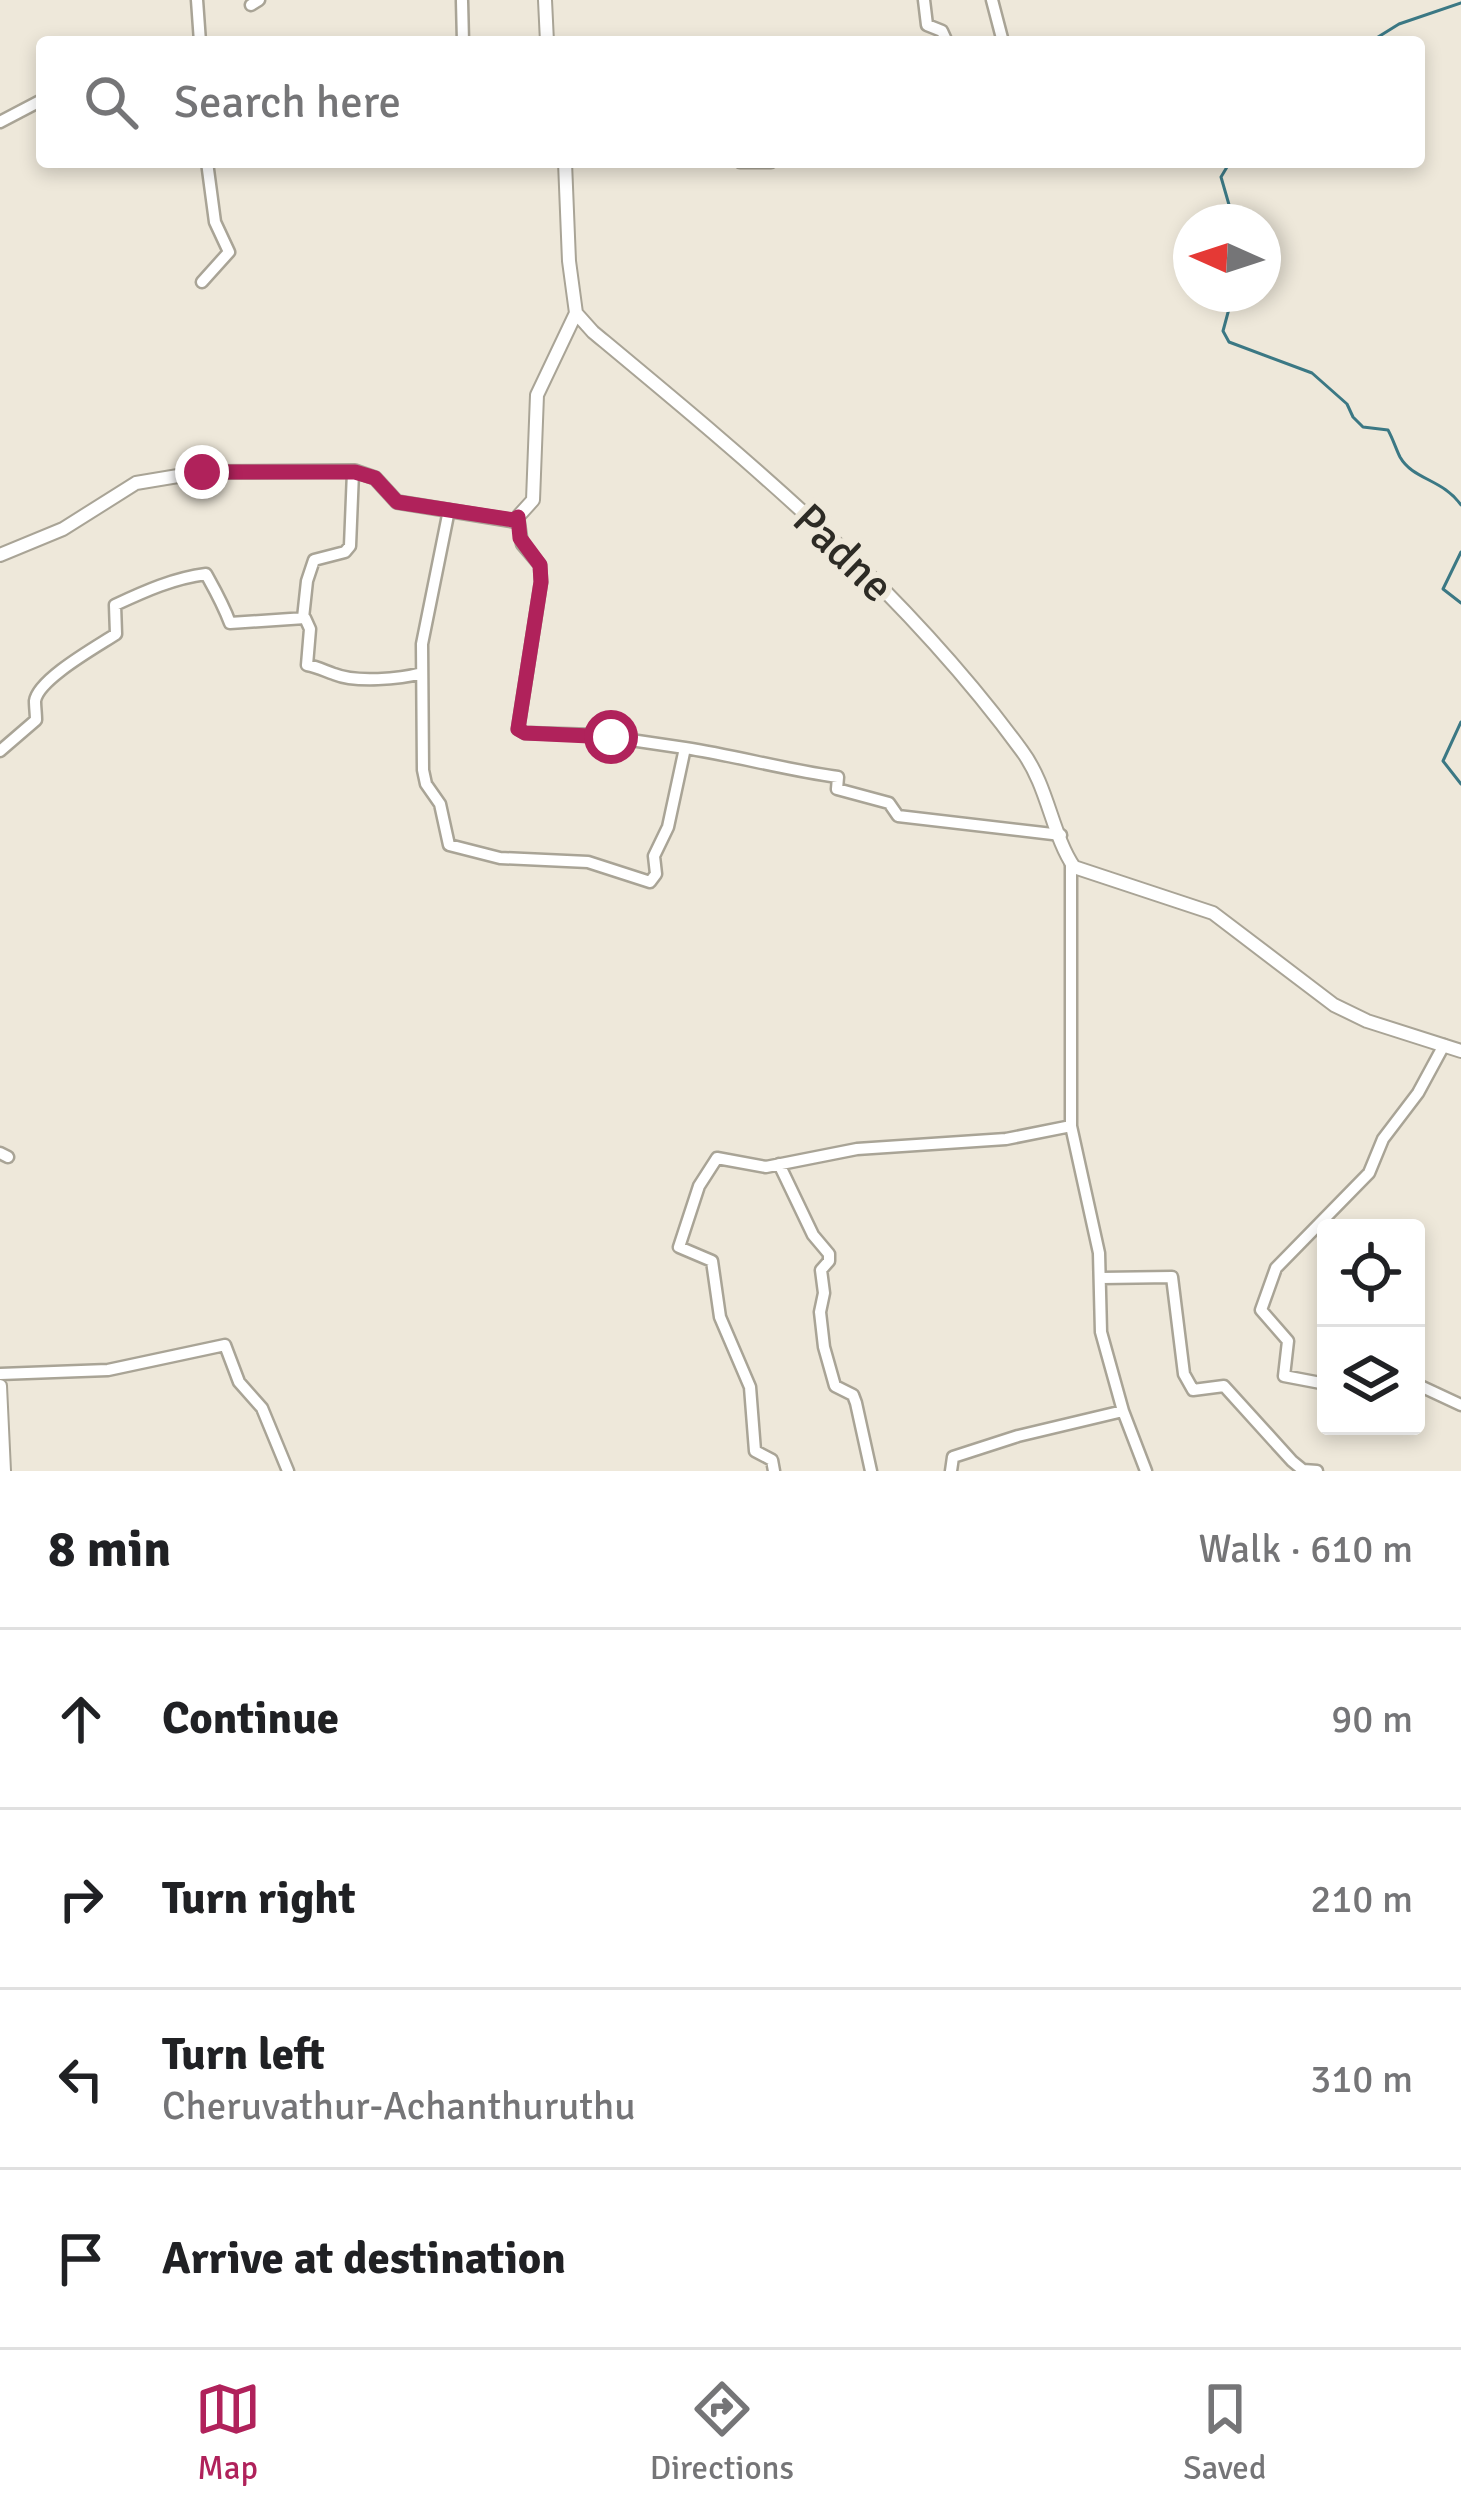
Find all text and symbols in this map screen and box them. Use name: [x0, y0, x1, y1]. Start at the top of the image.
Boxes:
search box: [36, 36, 1425, 168]
icon: search: [78, 69, 144, 135]
text: Search here: [174, 75, 401, 130]
north arrow: [1173, 204, 1281, 312]
route end: [175, 445, 229, 499]
street label: Padne: [781, 492, 905, 614]
route start: [584, 710, 638, 764]
map controls: [1317, 1219, 1425, 1435]
button: locate: [1317, 1219, 1425, 1327]
button: layers: [1317, 1327, 1425, 1435]
text: 8 min: [48, 1518, 171, 1581]
text: Walk · 610 m: [1199, 1525, 1413, 1573]
icon: ahead: [48, 1686, 114, 1752]
text: Continue: [162, 1691, 339, 1746]
text: 90 m: [1331, 1695, 1413, 1743]
icon: right: [48, 1866, 114, 1932]
text: Turn right: [162, 1871, 356, 1926]
text: 210 m: [1310, 1875, 1413, 1923]
text: Turn left: [162, 2027, 325, 2082]
icon: left: [48, 2046, 114, 2112]
text: 310 m: [1310, 2055, 1413, 2103]
text: Cheruvathur-Achanthuruthu: [162, 2082, 636, 2130]
icon: arrive: [48, 2226, 114, 2292]
text: Arrive at destination: [162, 2231, 566, 2286]
tab: Map: [195, 2376, 261, 2489]
tab: Directions: [650, 2376, 794, 2489]
tab: Saved: [1183, 2376, 1266, 2489]

